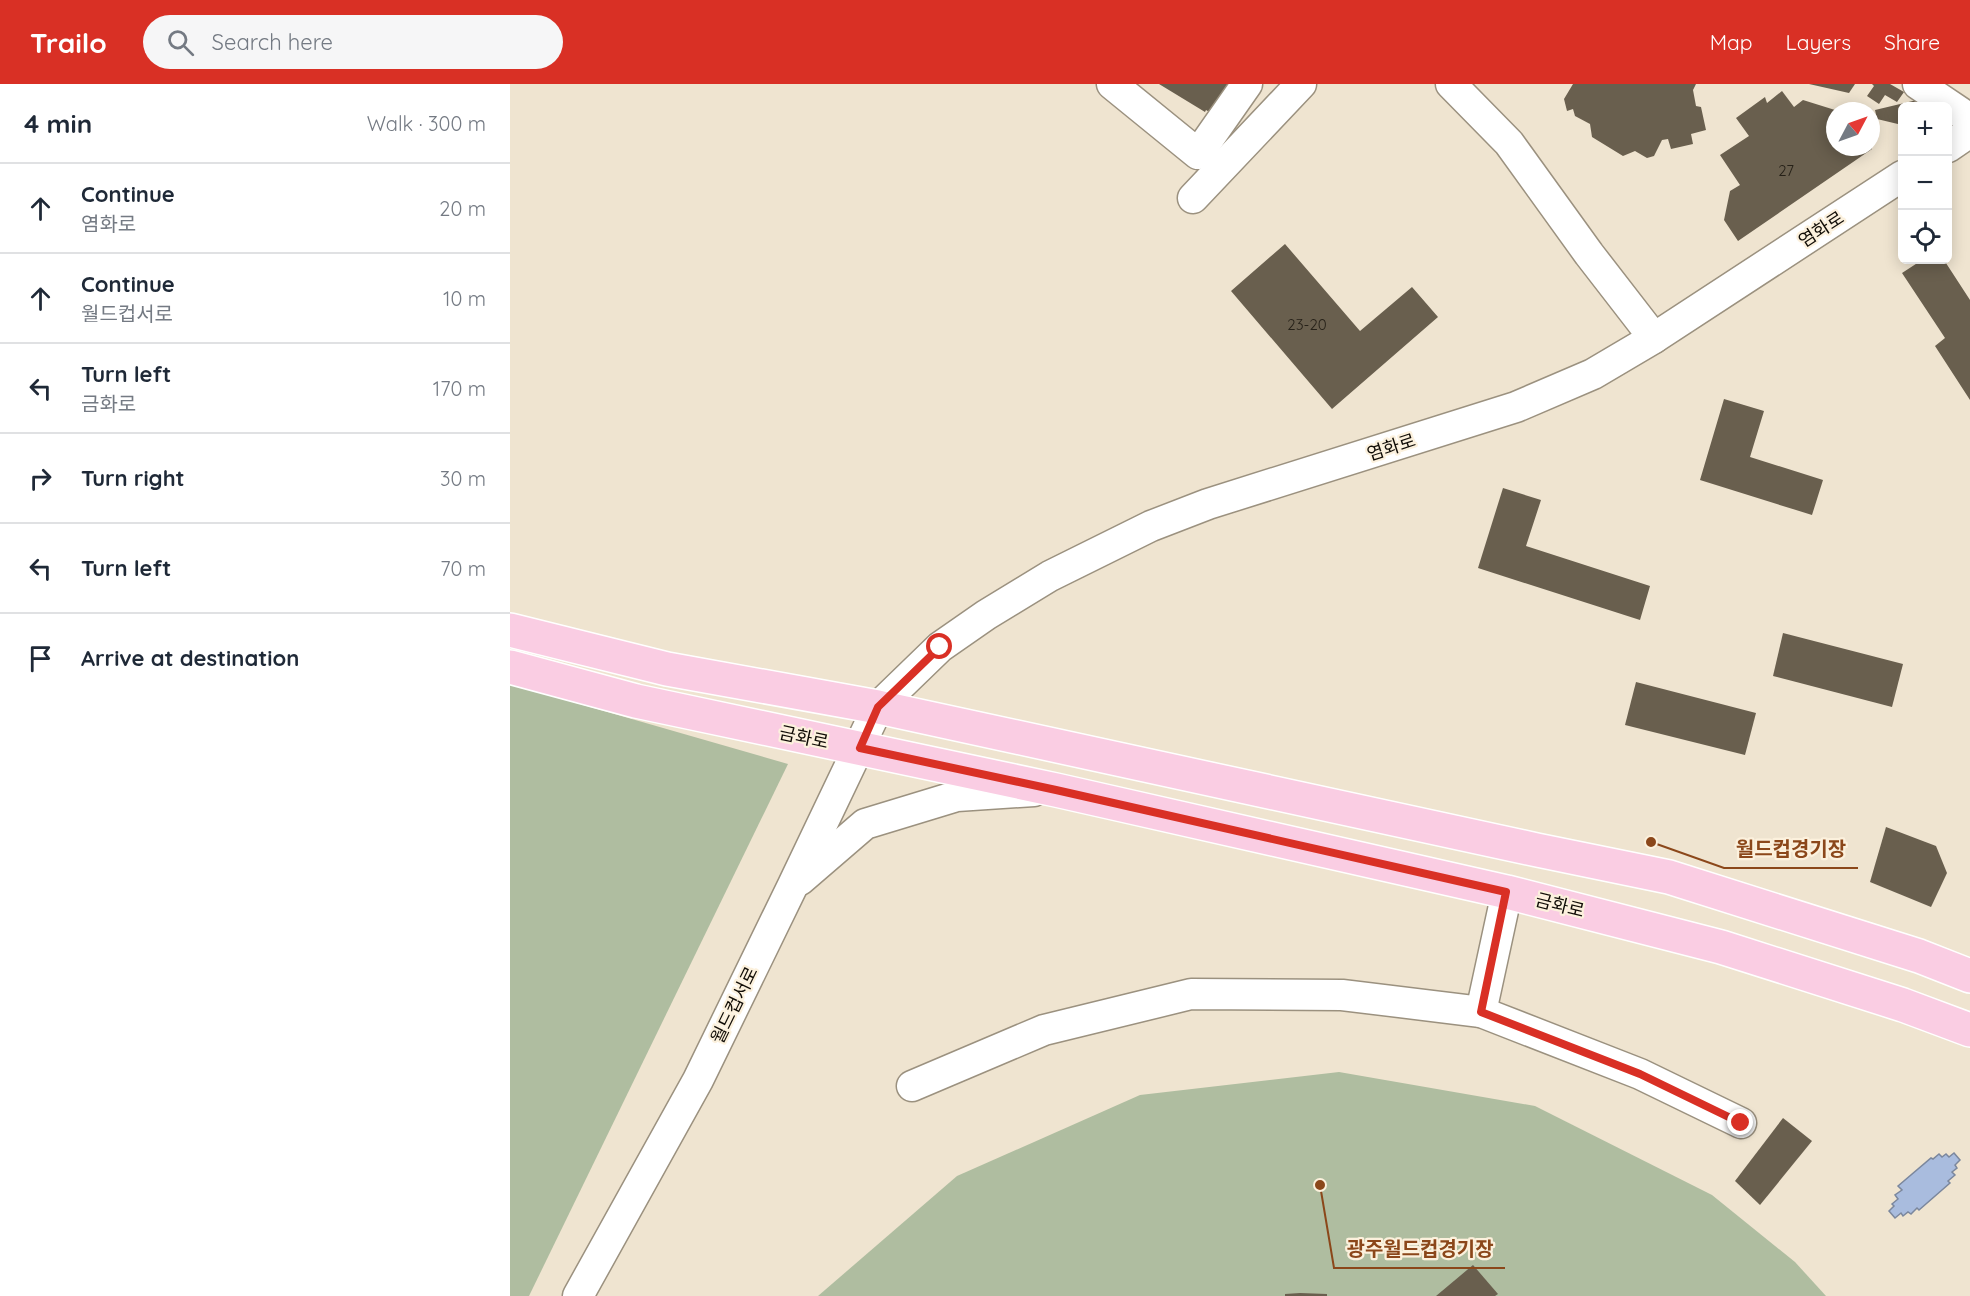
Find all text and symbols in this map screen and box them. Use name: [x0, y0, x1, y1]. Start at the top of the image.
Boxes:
search box: [143, 15, 563, 69]
text: Trailo: [30, 25, 107, 60]
icon: search: [164, 26, 197, 59]
text: Search here: [212, 28, 333, 56]
text: Map: [1710, 29, 1753, 55]
text: Layers: [1786, 29, 1851, 55]
text: Share: [1884, 29, 1940, 55]
north arrow: [1826, 102, 1880, 156]
map controls: [1898, 102, 1952, 264]
button: +: [1898, 102, 1952, 156]
text: 4 min: [24, 107, 92, 140]
text: Walk · 300 m: [367, 111, 486, 136]
button: −: [1898, 156, 1952, 210]
house number: 27: [1778, 161, 1794, 180]
text: Continue: [81, 180, 175, 208]
icon: ahead: [24, 192, 57, 225]
text: 20 m: [439, 196, 486, 221]
street label: 염화로: [1794, 206, 1848, 252]
button: locate: [1898, 210, 1952, 264]
text: 염화로: [81, 211, 136, 236]
text: Continue: [81, 270, 175, 298]
icon: ahead: [24, 282, 57, 315]
text: 10 m: [443, 286, 486, 311]
text: 월드컵서로: [81, 301, 173, 326]
house number: 23-20: [1287, 315, 1327, 334]
text: Turn left: [81, 360, 171, 388]
icon: left: [24, 372, 57, 405]
text: 170 m: [433, 376, 486, 401]
text: 금화로: [81, 391, 136, 416]
street label: 염화로: [1364, 428, 1418, 466]
icon: right: [24, 462, 57, 495]
text: Turn right: [81, 464, 185, 492]
text: 30 m: [440, 466, 486, 491]
icon: left: [24, 552, 57, 585]
text: Turn left: [81, 554, 171, 582]
text: 70 m: [440, 556, 486, 581]
route start: [926, 633, 952, 659]
icon: arrive: [24, 642, 57, 675]
text: Arrive at destination: [81, 644, 299, 672]
street label: 금화로: [777, 721, 831, 753]
callout: 월드컵경기장: [1724, 830, 1858, 868]
text: 월드컵경기장: [1736, 836, 1846, 861]
street label: 금화로: [1533, 888, 1587, 922]
street label: 월드컵서로: [706, 963, 762, 1047]
route end: [1727, 1109, 1753, 1135]
callout: 광주월드컵경기장: [1334, 1230, 1505, 1268]
text: 광주월드컵경기장: [1346, 1236, 1494, 1261]

